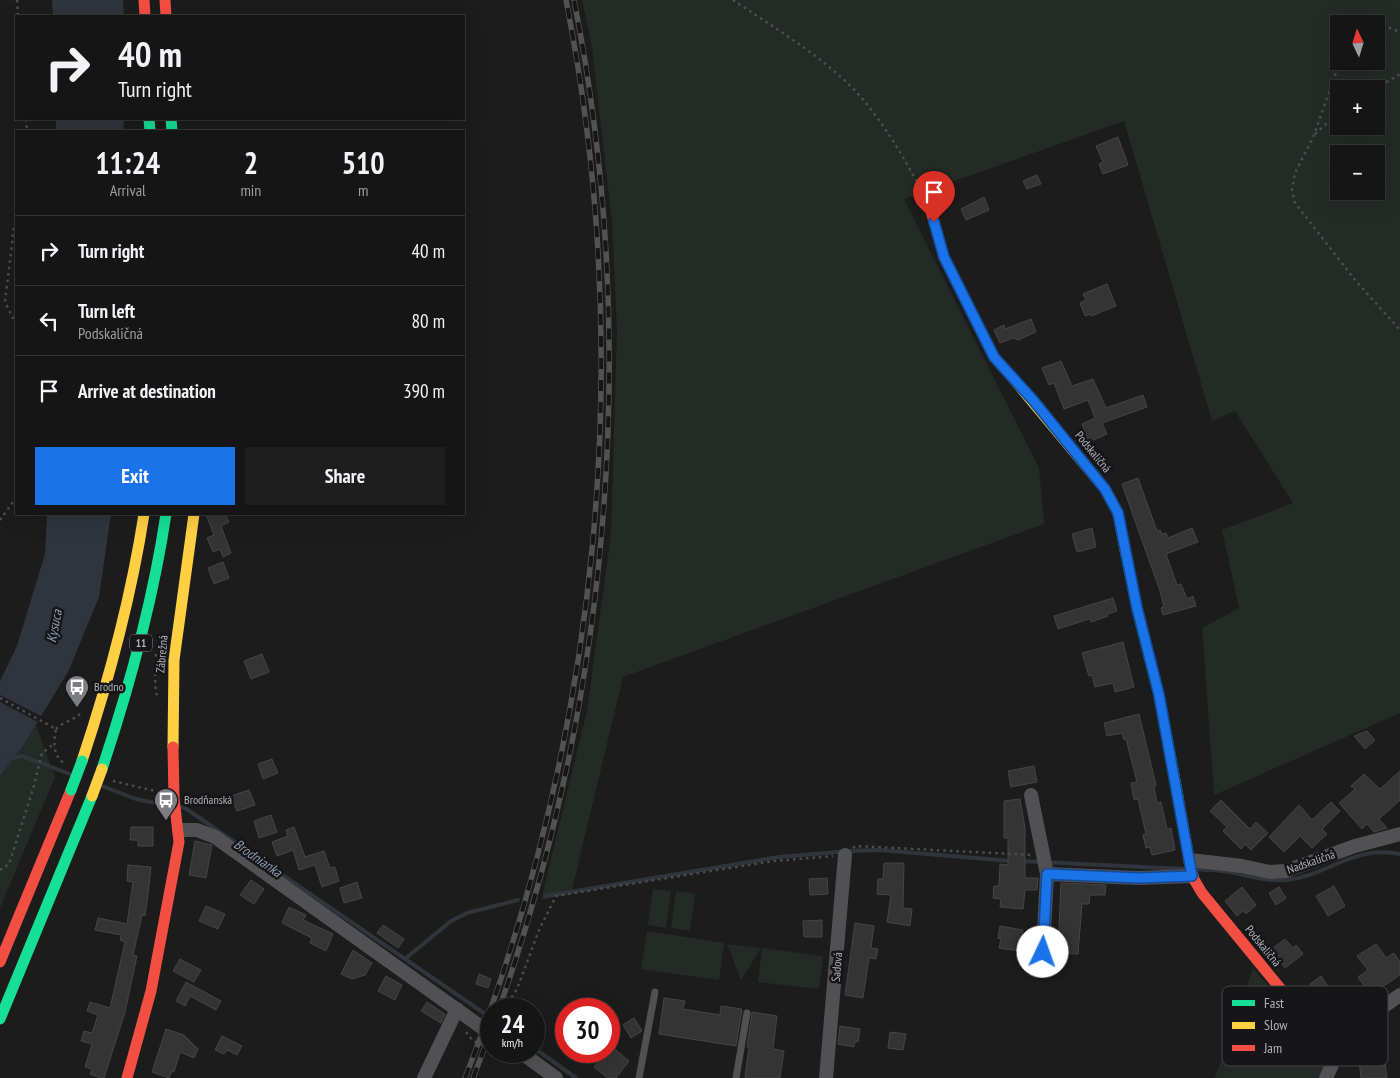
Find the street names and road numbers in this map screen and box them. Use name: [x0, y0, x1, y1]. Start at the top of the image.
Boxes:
street label: Podskaličná: [1072, 428, 1115, 475]
road number: 11: [130, 634, 152, 651]
street label: Zábrežná: [152, 634, 171, 673]
street label: Nadskaličná: [1285, 846, 1337, 877]
street label: Podskaličná: [1242, 922, 1285, 969]
street label: Sadová: [828, 951, 845, 982]

